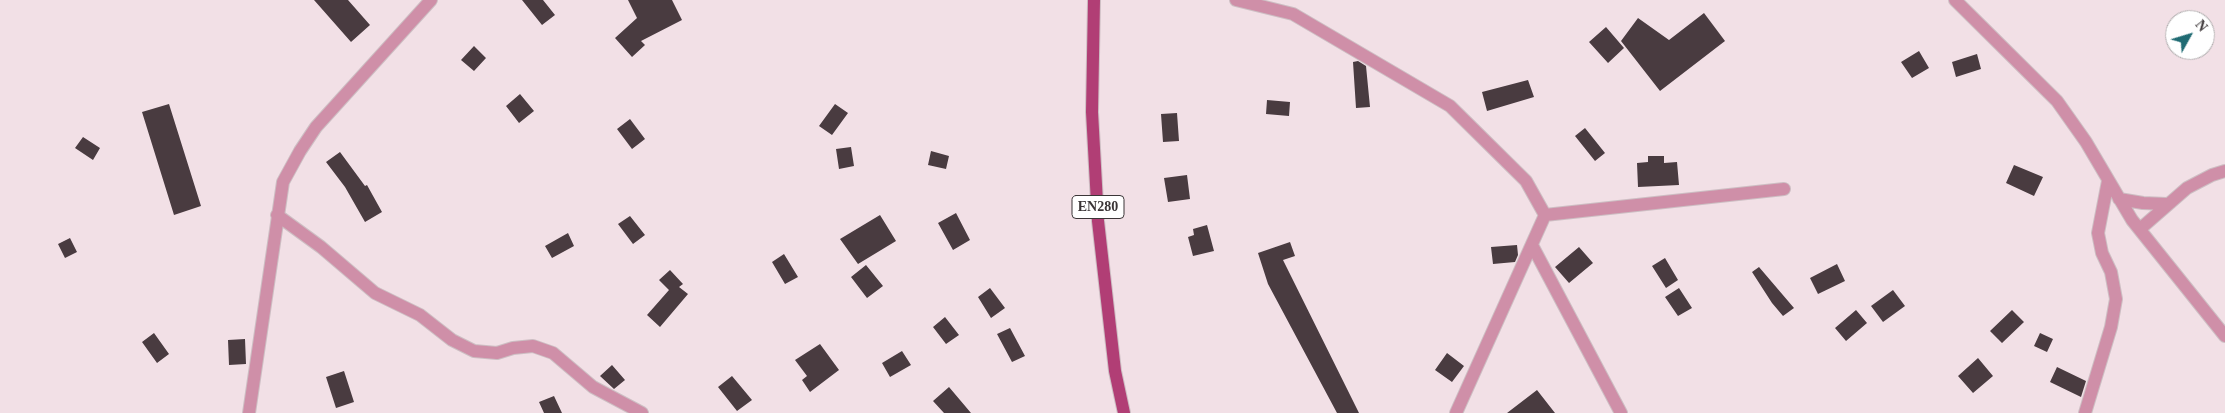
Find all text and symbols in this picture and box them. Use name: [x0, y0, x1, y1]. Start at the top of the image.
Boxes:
north arrow: [2165, 10, 2215, 60]
text: N: [2192, 17, 2210, 35]
road number: EN280: [1072, 196, 1124, 218]

